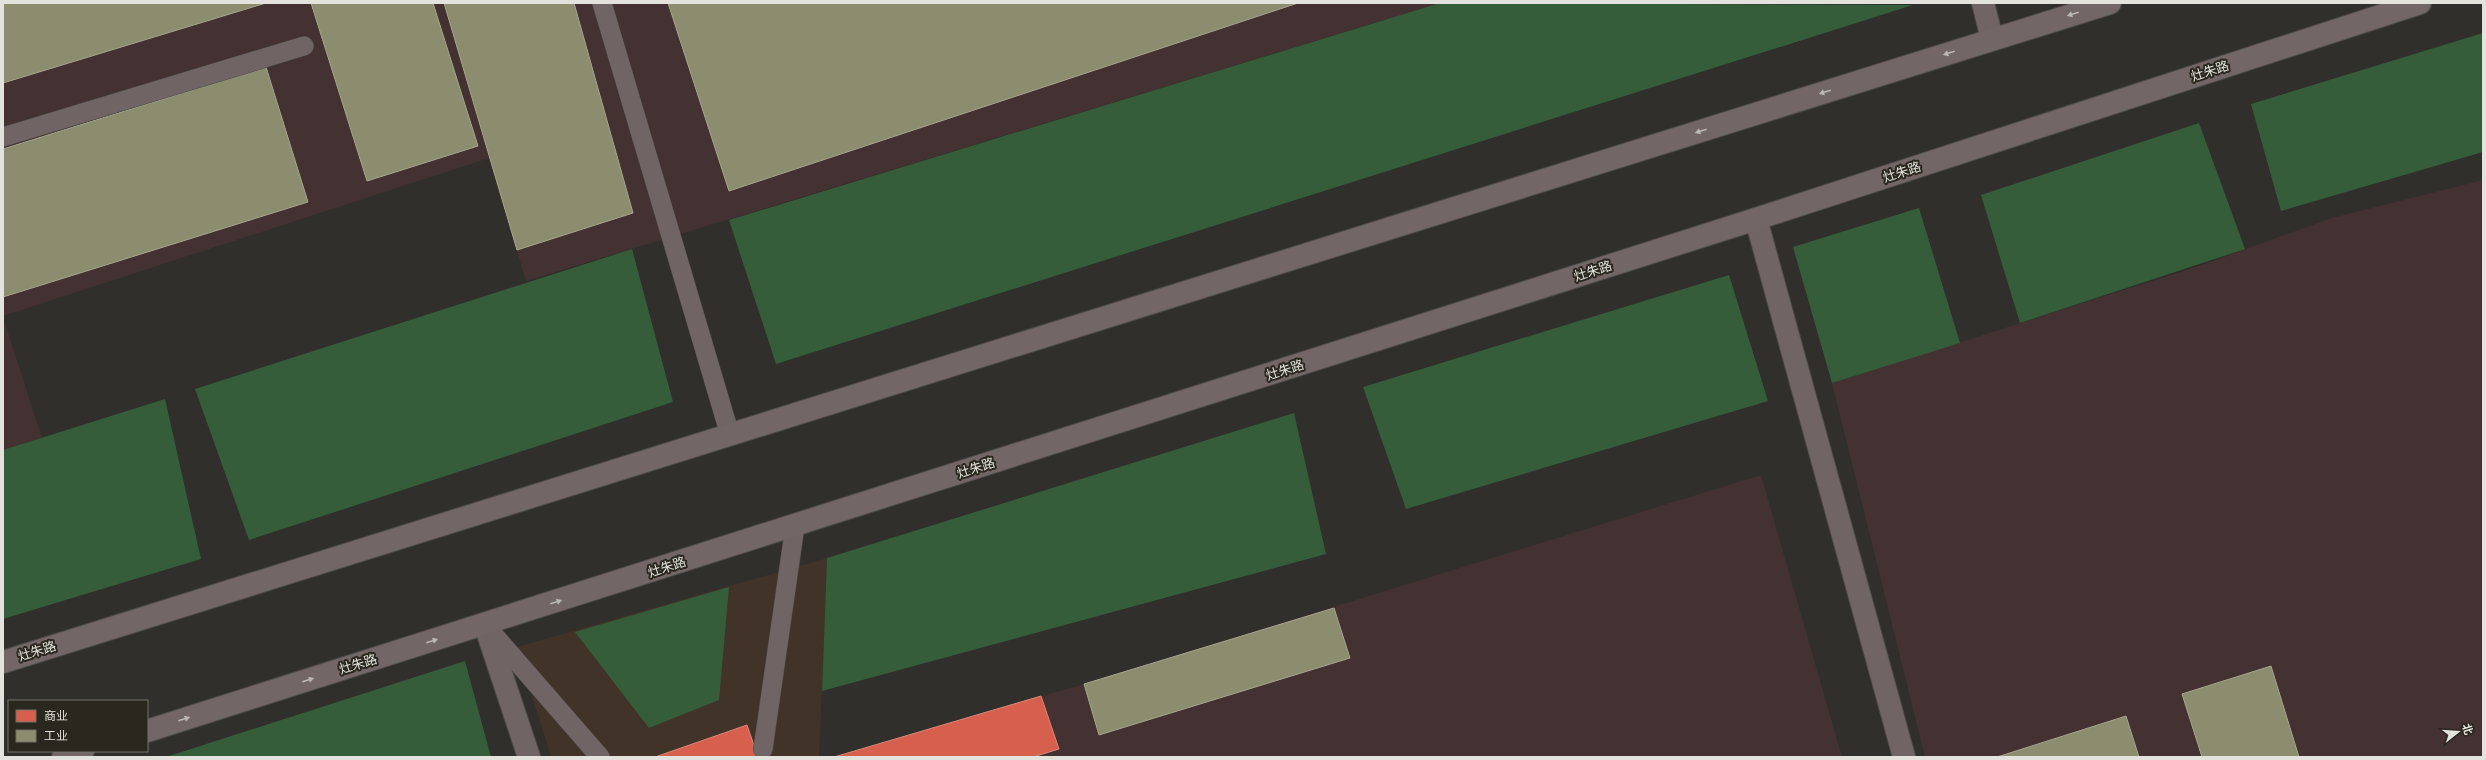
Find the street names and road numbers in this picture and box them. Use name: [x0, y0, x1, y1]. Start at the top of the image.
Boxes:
street label: 灶朱路: [2189, 57, 2231, 85]
street label: 灶朱路: [1881, 158, 1923, 186]
street label: 灶朱路: [1572, 257, 1614, 285]
street label: 灶朱路: [1264, 356, 1306, 384]
street label: 灶朱路: [955, 454, 997, 482]
street label: 灶朱路: [646, 553, 688, 581]
street label: 灶朱路: [16, 637, 58, 665]
street label: 灶朱路: [337, 650, 379, 678]

